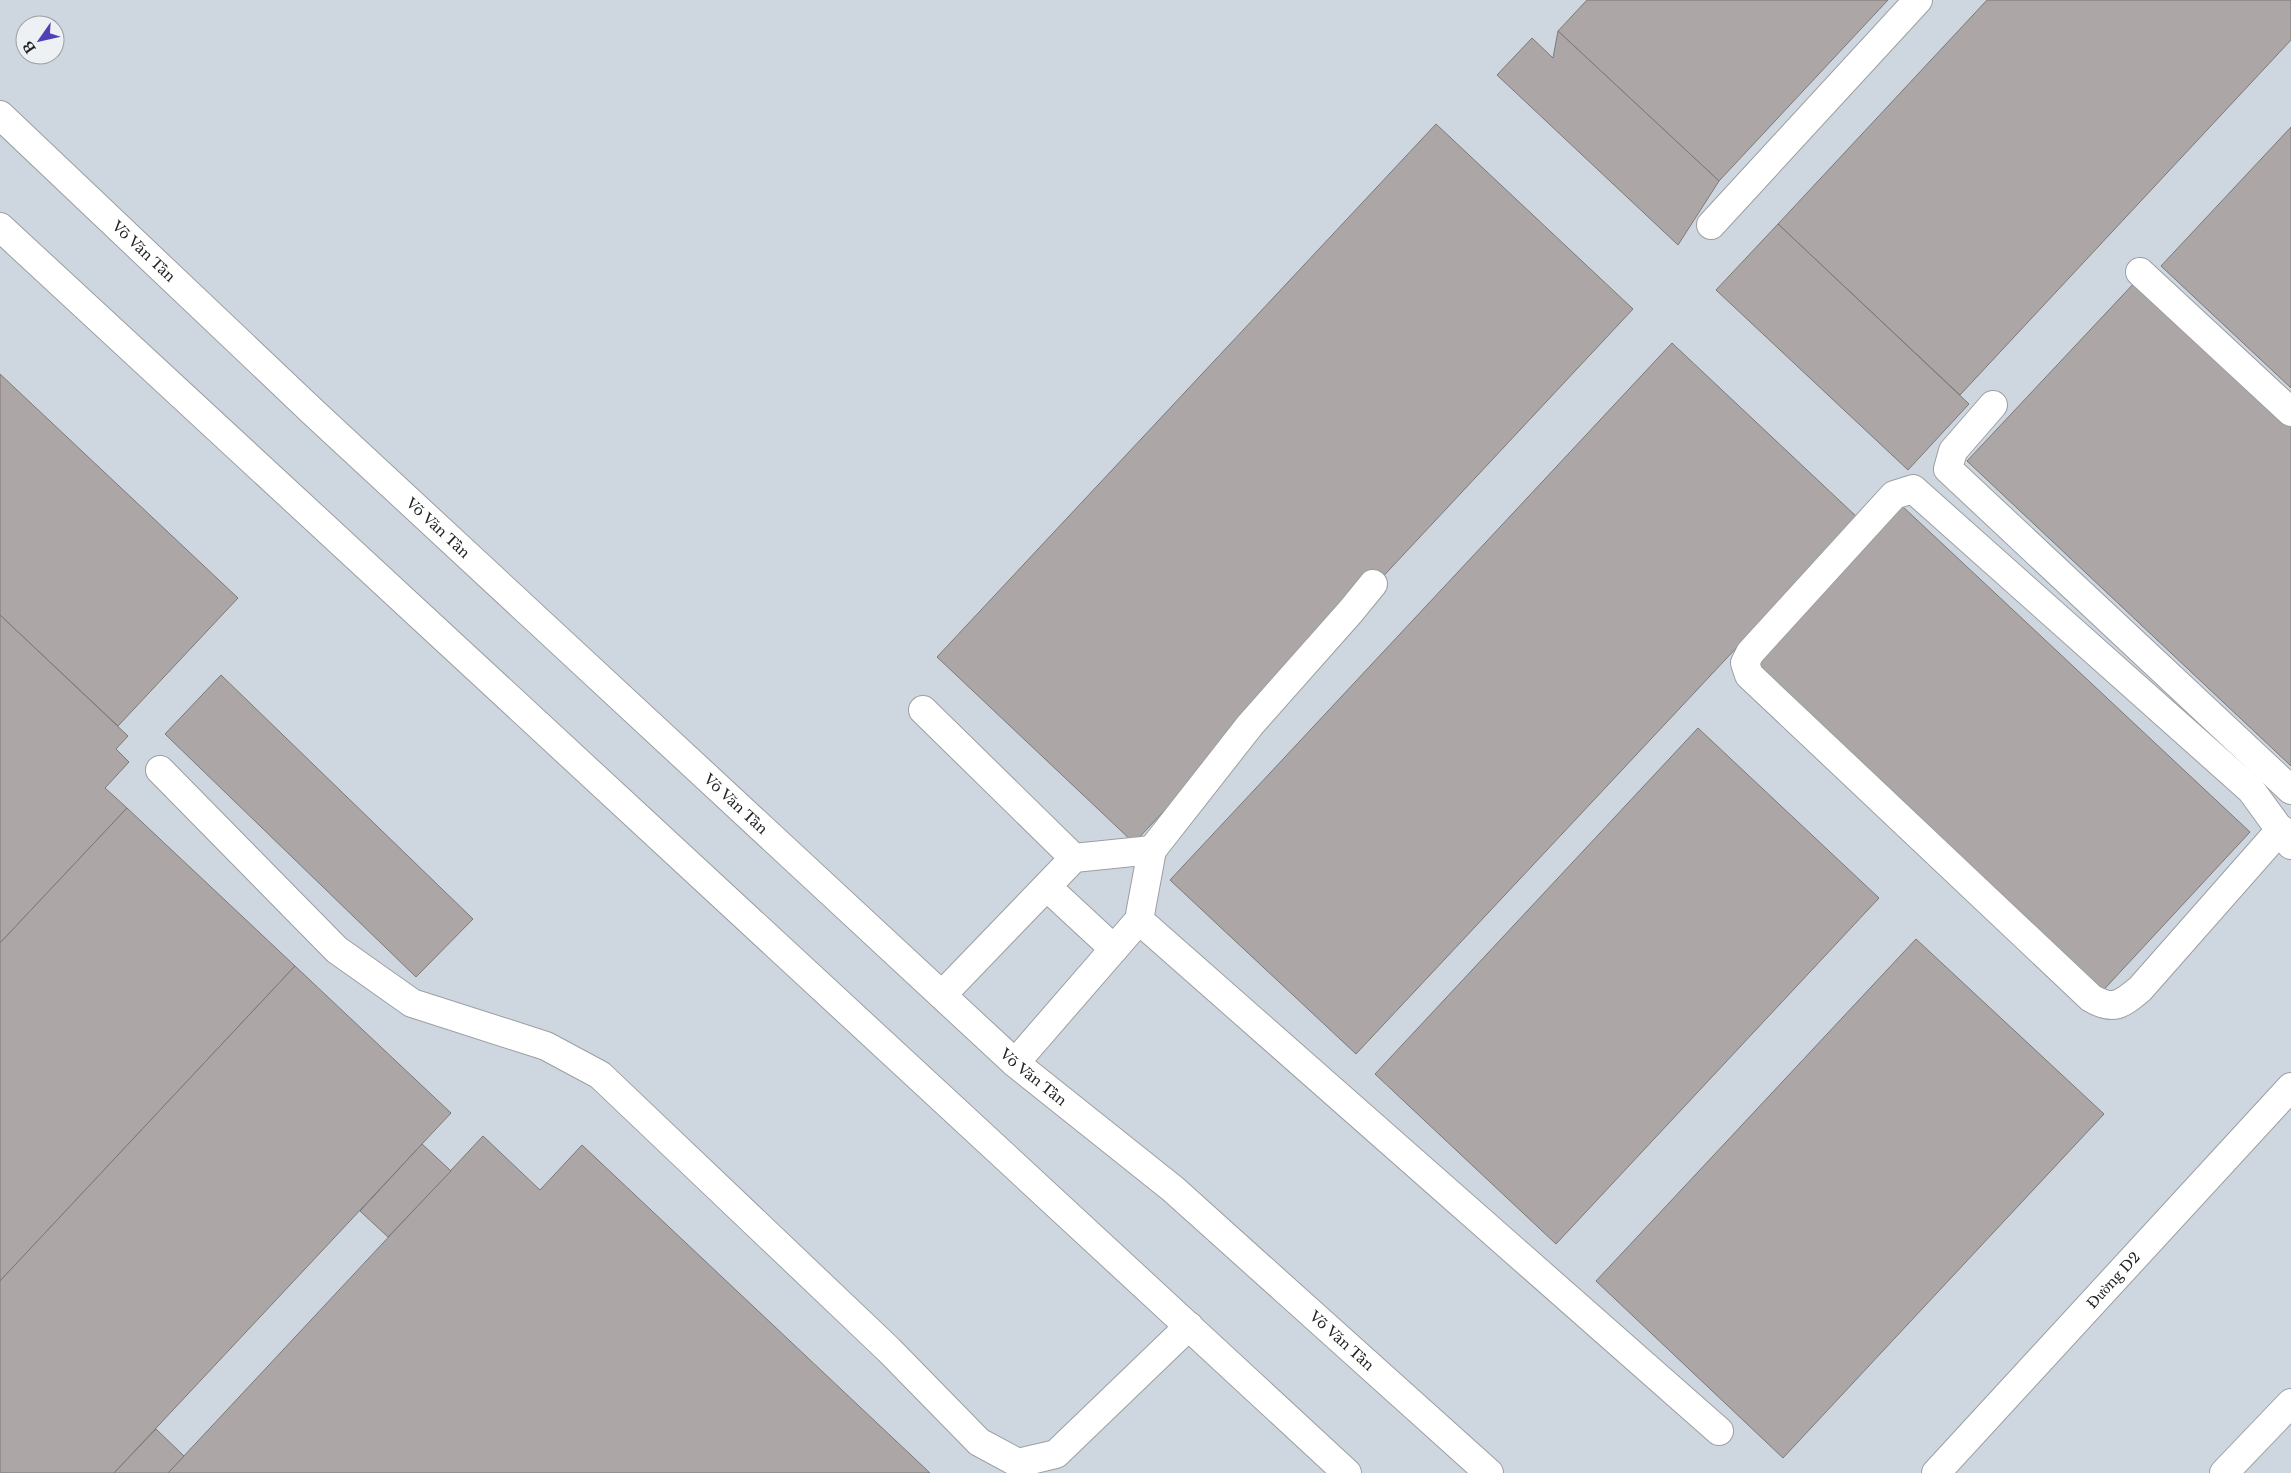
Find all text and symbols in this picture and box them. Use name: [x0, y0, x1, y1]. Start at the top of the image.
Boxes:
north arrow: [15, 15, 65, 65]
text: B: [19, 38, 40, 57]
street label: Võ Văn Tần: [107, 216, 179, 286]
street label: Võ Văn Tần: [402, 493, 474, 562]
street label: Võ Văn Tần: [699, 769, 772, 838]
street label: Võ Văn Tần: [996, 1044, 1070, 1110]
street label: Đường D2: [2083, 1248, 2144, 1312]
street label: Võ Văn Tần: [1305, 1306, 1378, 1375]

